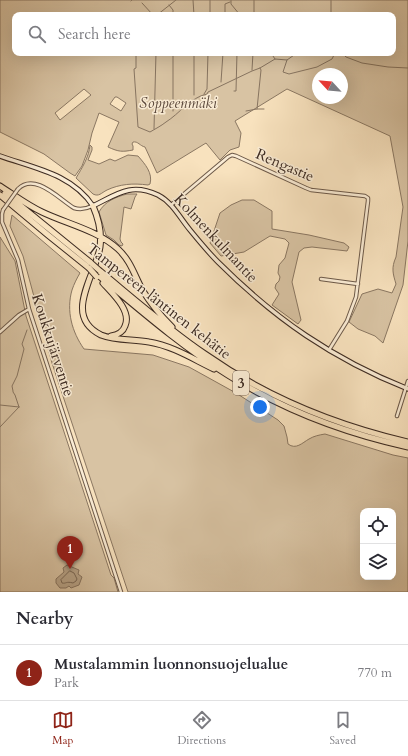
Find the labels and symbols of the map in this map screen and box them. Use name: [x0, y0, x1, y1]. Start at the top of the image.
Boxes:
north arrow: [312, 68, 348, 104]
park label: Soppeenmäki: [139, 93, 218, 113]
street label: Rengastie: [253, 144, 317, 186]
street label: Kolmenkulmantie: [170, 189, 263, 287]
street label: Tampereen läntinen kehätie: [83, 238, 235, 364]
street label: Koukkujärventie: [27, 291, 79, 399]
road number: 3: [233, 371, 249, 395]
your location: [250, 397, 270, 417]
pin: 1: [57, 536, 83, 569]

